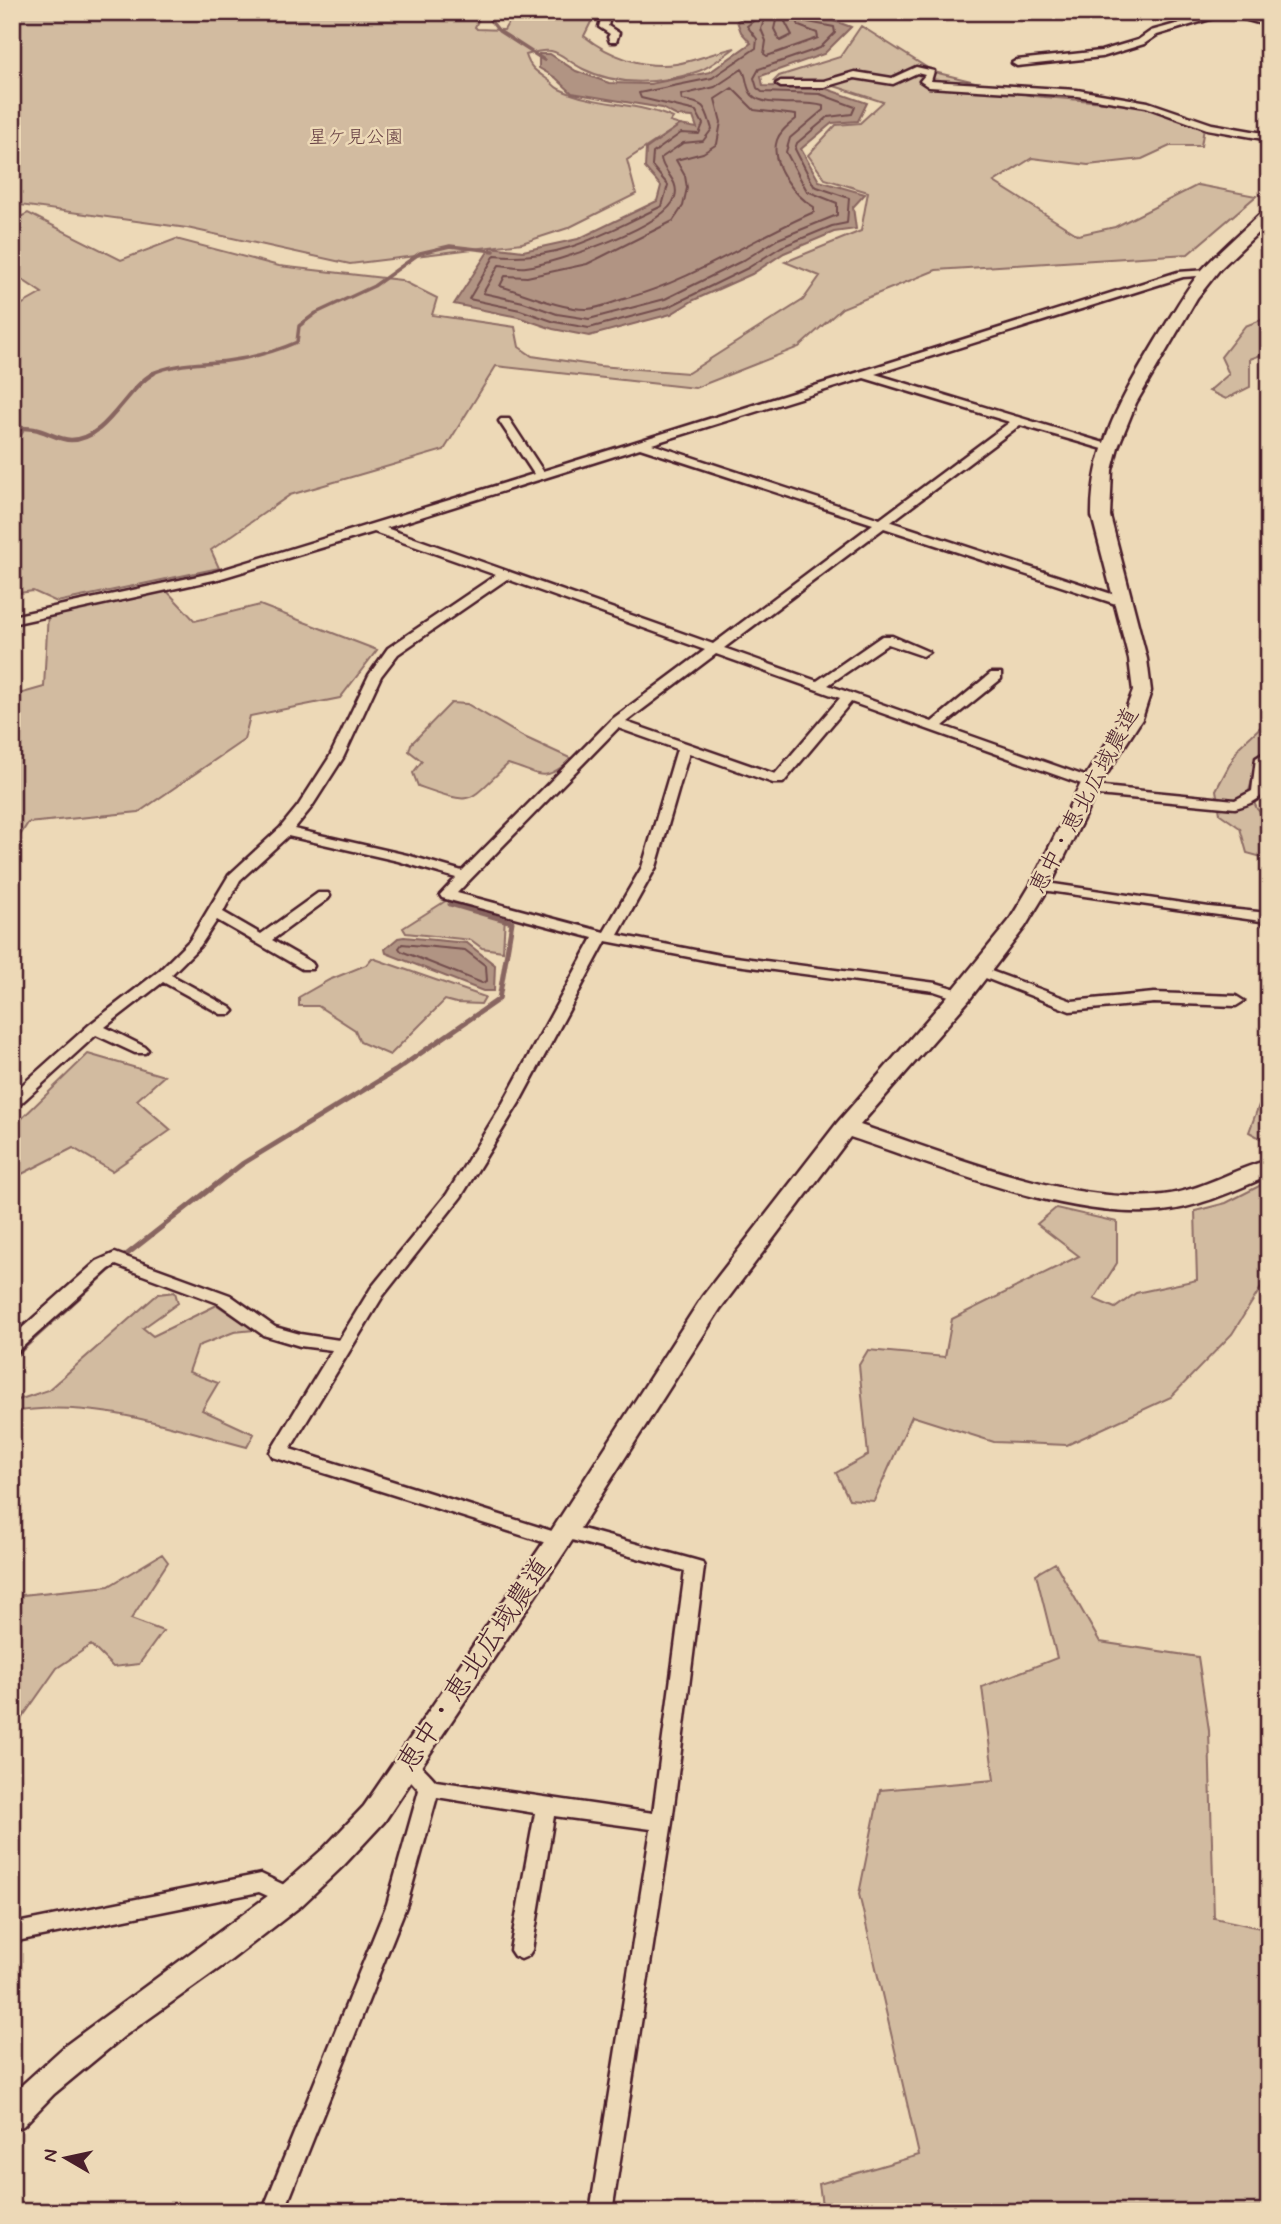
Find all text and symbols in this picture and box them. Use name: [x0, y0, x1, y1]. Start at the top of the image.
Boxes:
park label: 星ケ見公園: [308, 125, 404, 150]
street label: 恵中・恵北広域農道: [1023, 703, 1147, 899]
street label: 恵中・恵北広域農道: [389, 1550, 561, 1780]
north arrow: [32, 2122, 102, 2192]
text: N: [37, 2147, 64, 2164]

